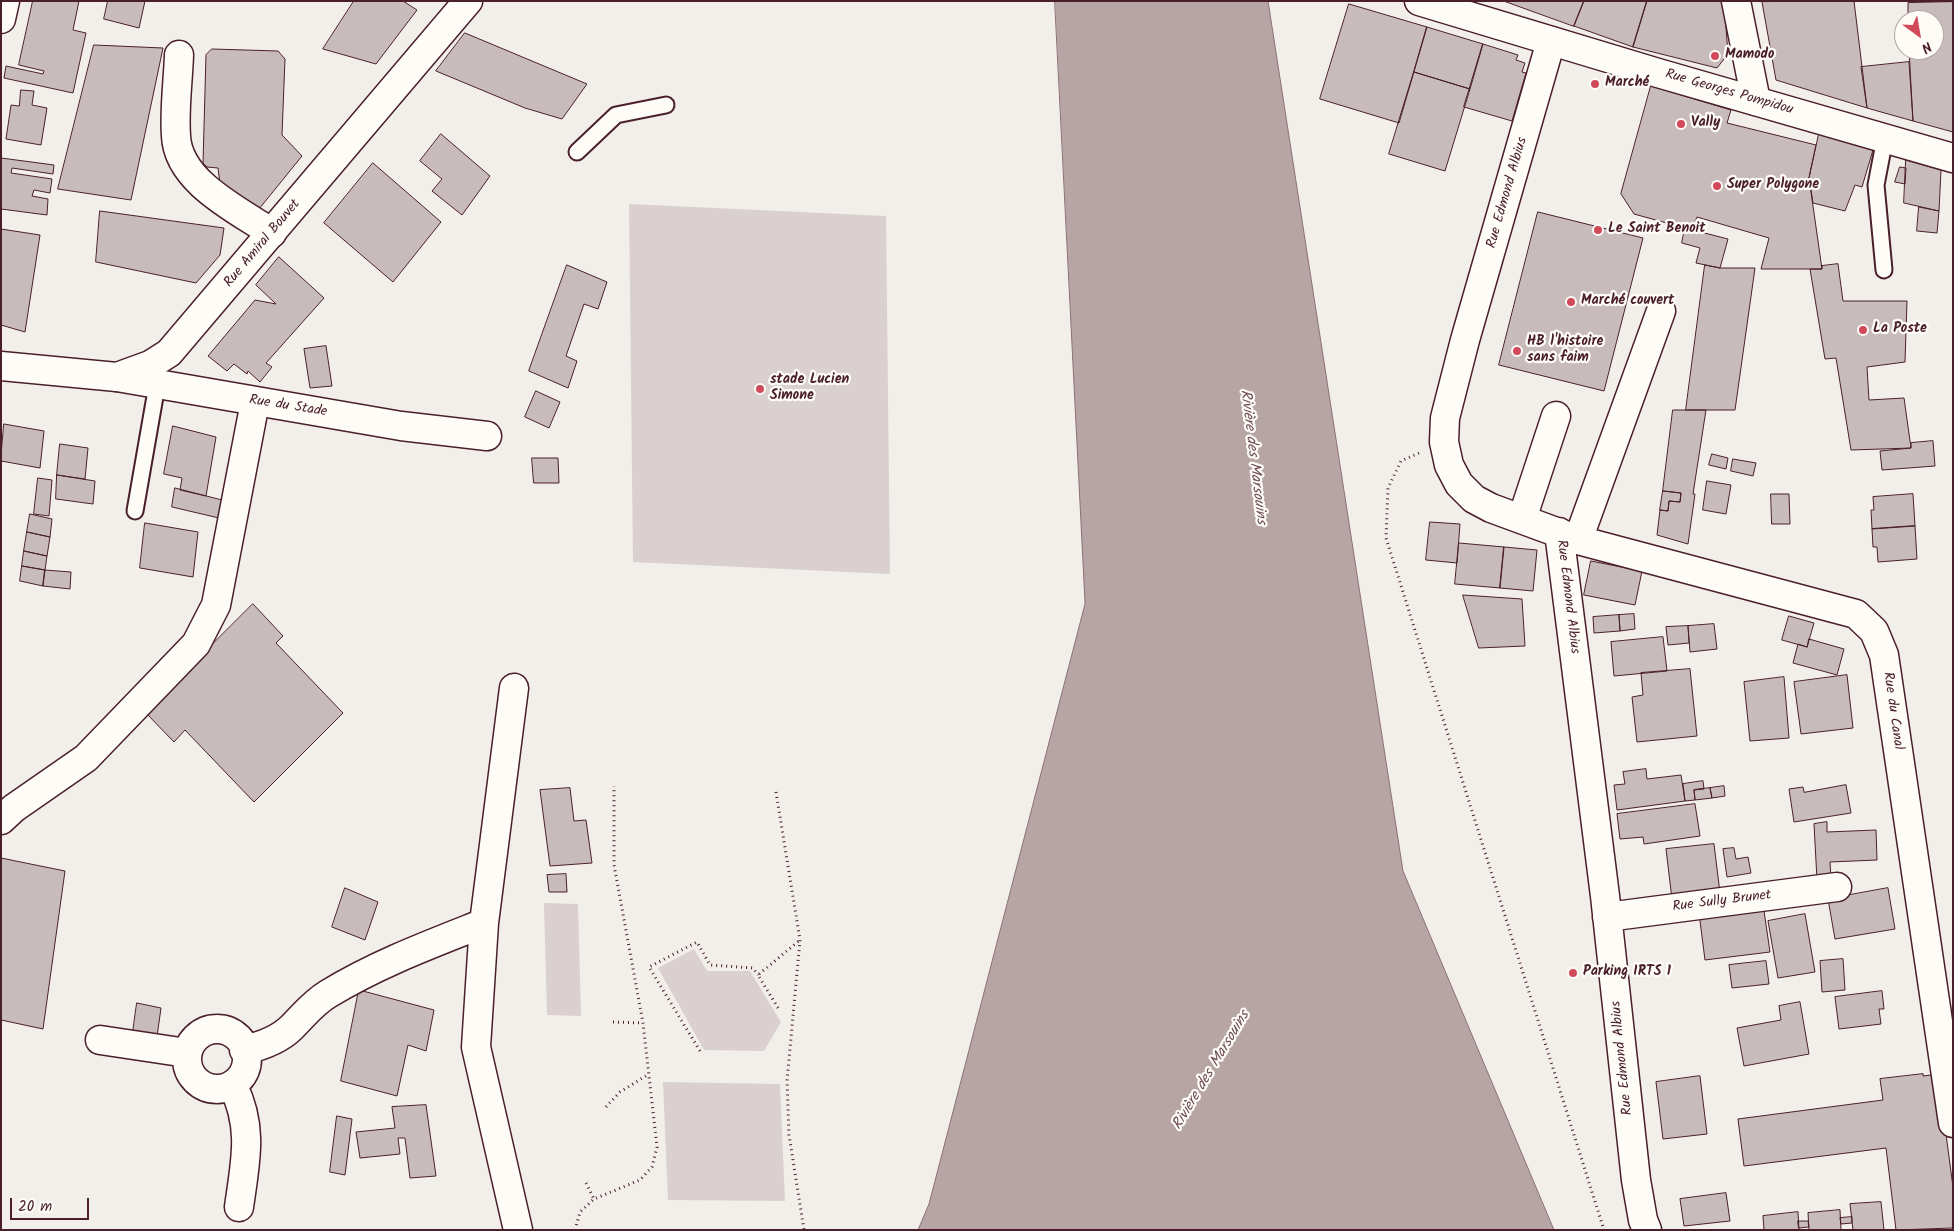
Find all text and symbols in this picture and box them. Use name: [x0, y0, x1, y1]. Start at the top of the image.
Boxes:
north arrow: [1894, 10, 1944, 60]
text: N: [1917, 35, 1936, 59]
place label: Mamodo: [1725, 48, 1775, 64]
marker: Mamodo: [1709, 50, 1721, 62]
street label: Rue Georges Pompidou: [1663, 67, 1795, 119]
place label: Marché: [1605, 76, 1649, 92]
marker: Marché: [1589, 78, 1601, 90]
place label: Vally: [1691, 116, 1720, 132]
marker: Vally: [1675, 118, 1687, 130]
street label: Rue Edmond Albius: [1484, 135, 1532, 251]
place label: Super Polygone: [1727, 178, 1819, 194]
marker: Super Polygone: [1711, 180, 1723, 192]
street label: Rue Amiral Bouvet: [221, 197, 305, 291]
place label: Le Saint Benoit: [1608, 222, 1705, 238]
marker: Le Saint Benoit: [1592, 224, 1604, 236]
place label: Marché couvert: [1581, 294, 1674, 310]
marker: Marché couvert: [1565, 296, 1577, 308]
place label: La Poste: [1873, 322, 1927, 338]
marker: La Poste: [1857, 324, 1869, 336]
place label: HB l'histoire sans faim: [1527, 335, 1603, 368]
marker: HB l'histoire sans faim: [1511, 345, 1523, 357]
place label: stade Lucien Simone: [770, 373, 849, 406]
marker: stade Lucien Simone: [754, 383, 766, 395]
water label: Rivière des Marsouins: [1235, 389, 1269, 525]
street label: Rue du Stade: [248, 393, 328, 421]
street label: Rue Edmond Albius: [1552, 539, 1582, 655]
street label: Rue du Canal: [1878, 671, 1906, 751]
street label: Rue Sully Brunet: [1672, 888, 1772, 916]
place label: Parking IRTS 1: [1583, 965, 1671, 981]
marker: Parking IRTS 1: [1567, 967, 1579, 979]
street label: Rue Edmond Albius: [1609, 1000, 1637, 1116]
water label: Rivière des Marsouins: [1169, 1008, 1255, 1134]
scale bar: [12, 1188, 91, 1220]
text: 20 m: [18, 1195, 52, 1219]

